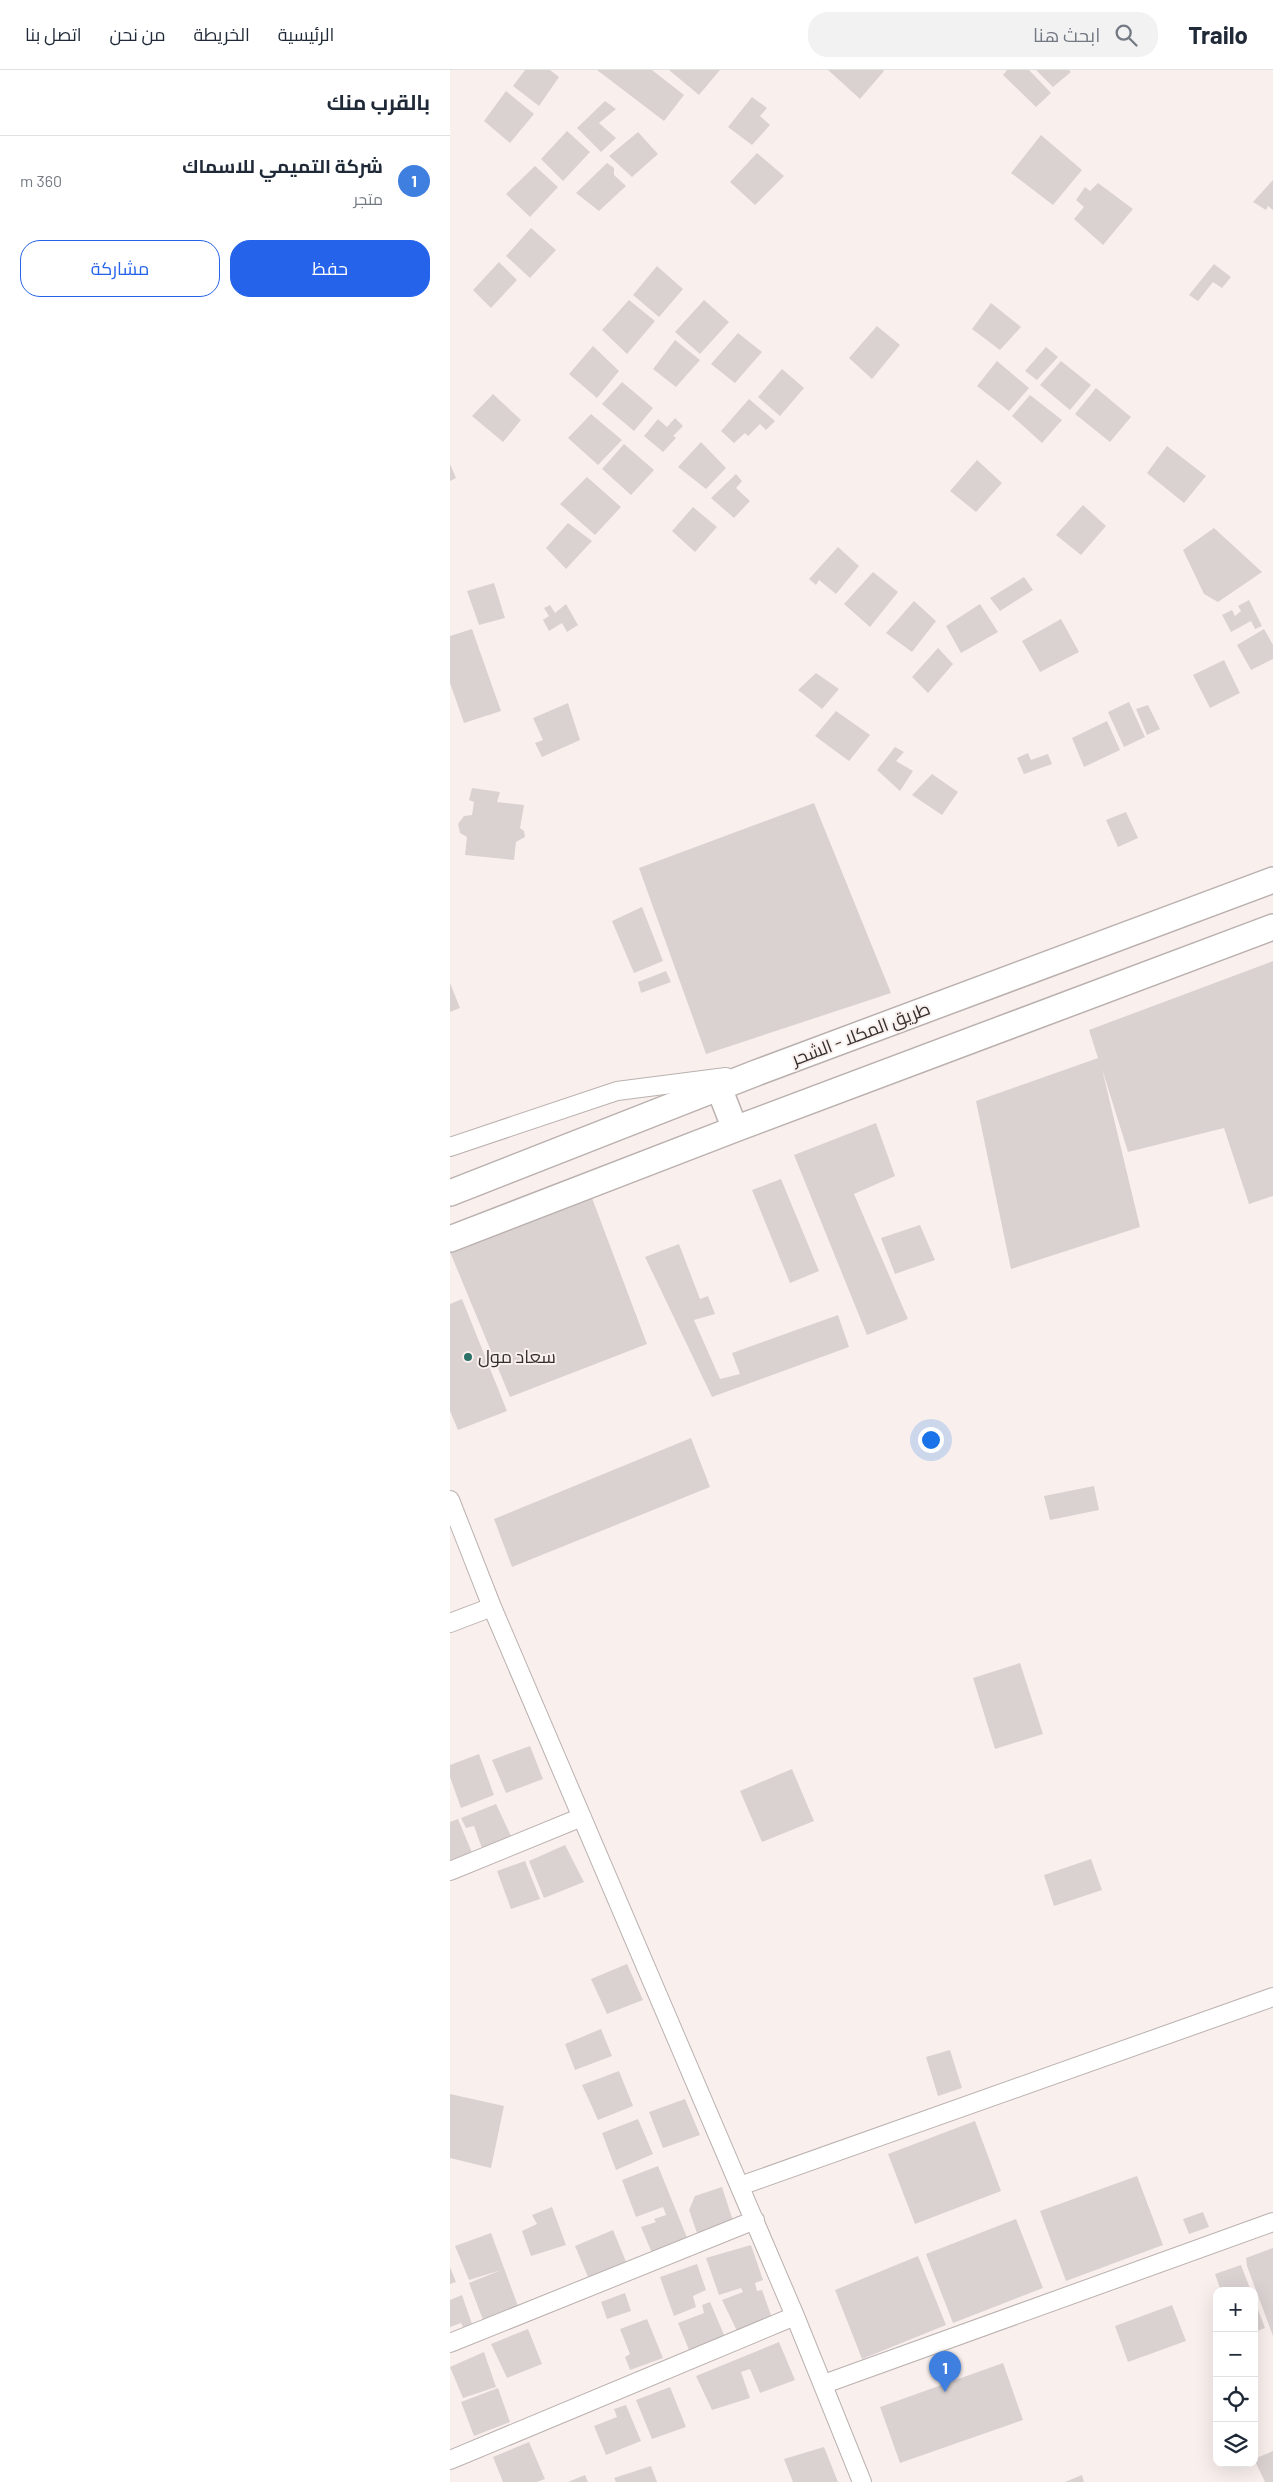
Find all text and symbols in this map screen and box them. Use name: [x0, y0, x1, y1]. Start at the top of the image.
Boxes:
search box: [808, 12, 1158, 57]
text: Trailo: [1188, 20, 1248, 49]
icon: search: [1112, 21, 1140, 49]
text: اتصل بنا: [25, 23, 82, 45]
text: من نحن: [110, 23, 166, 45]
text: الخريطة: [194, 23, 250, 45]
text: الرئيسية: [278, 23, 334, 45]
text: ابحث هنا: [1033, 23, 1100, 46]
text: بالقرب منك: [327, 89, 430, 114]
text: شركة التميمي للاسماك: [182, 154, 383, 177]
text: 360 m: [20, 171, 62, 190]
text: 1: [411, 171, 417, 190]
text: متجر: [354, 189, 383, 208]
button: مشاركة: [20, 240, 220, 297]
button: حفظ: [230, 240, 430, 297]
street label: طريق المكلا - الشحر: [787, 997, 934, 1072]
place label: سعاد مول: [478, 1345, 556, 1368]
marker: سعاد مول: [462, 1351, 474, 1363]
your location: [918, 1427, 944, 1453]
map controls: [1213, 2287, 1258, 2467]
button: +: [1213, 2287, 1258, 2332]
button: −: [1213, 2332, 1258, 2377]
pin: 1: [929, 2351, 961, 2392]
button: locate: [1213, 2377, 1258, 2422]
button: layers: [1213, 2422, 1258, 2467]

